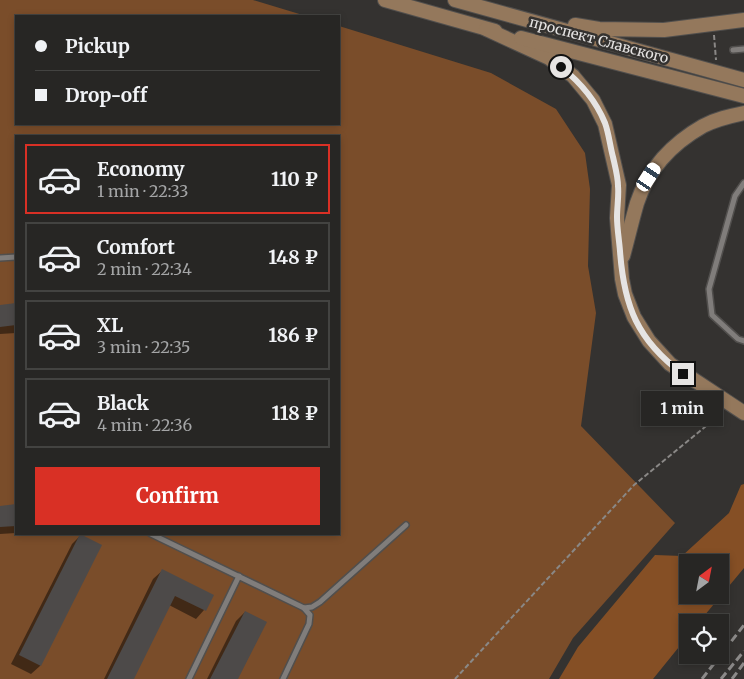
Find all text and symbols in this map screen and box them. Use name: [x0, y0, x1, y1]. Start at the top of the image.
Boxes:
street label: проспект Славского: [527, 13, 671, 67]
text: Pickup: [65, 34, 130, 58]
route start: [550, 56, 572, 78]
text: Drop-off: [65, 83, 147, 107]
icon: car: [37, 157, 82, 202]
text: Economy: [97, 157, 185, 181]
car: [634, 160, 663, 194]
text: 110 ₽: [271, 167, 318, 191]
text: 1 min · 22:33: [97, 181, 188, 201]
icon: car: [37, 235, 82, 280]
text: Comfort: [97, 235, 175, 259]
text: 148 ₽: [268, 245, 318, 269]
text: 2 min · 22:34: [97, 259, 192, 279]
icon: car: [37, 313, 82, 358]
text: XL: [97, 313, 123, 337]
text: 186 ₽: [268, 323, 318, 347]
text: 3 min · 22:35: [97, 337, 190, 357]
route end: [672, 363, 694, 385]
icon: car: [37, 391, 82, 436]
text: Black: [97, 391, 149, 415]
callout: 1 min: [642, 392, 724, 426]
text: 1 min: [660, 398, 704, 418]
text: 118 ₽: [271, 401, 318, 425]
text: 4 min · 22:36: [97, 415, 192, 435]
button: Confirm: [35, 467, 320, 525]
north arrow: [679, 554, 729, 604]
map controls: [679, 554, 729, 664]
button: locate: [679, 614, 729, 664]

